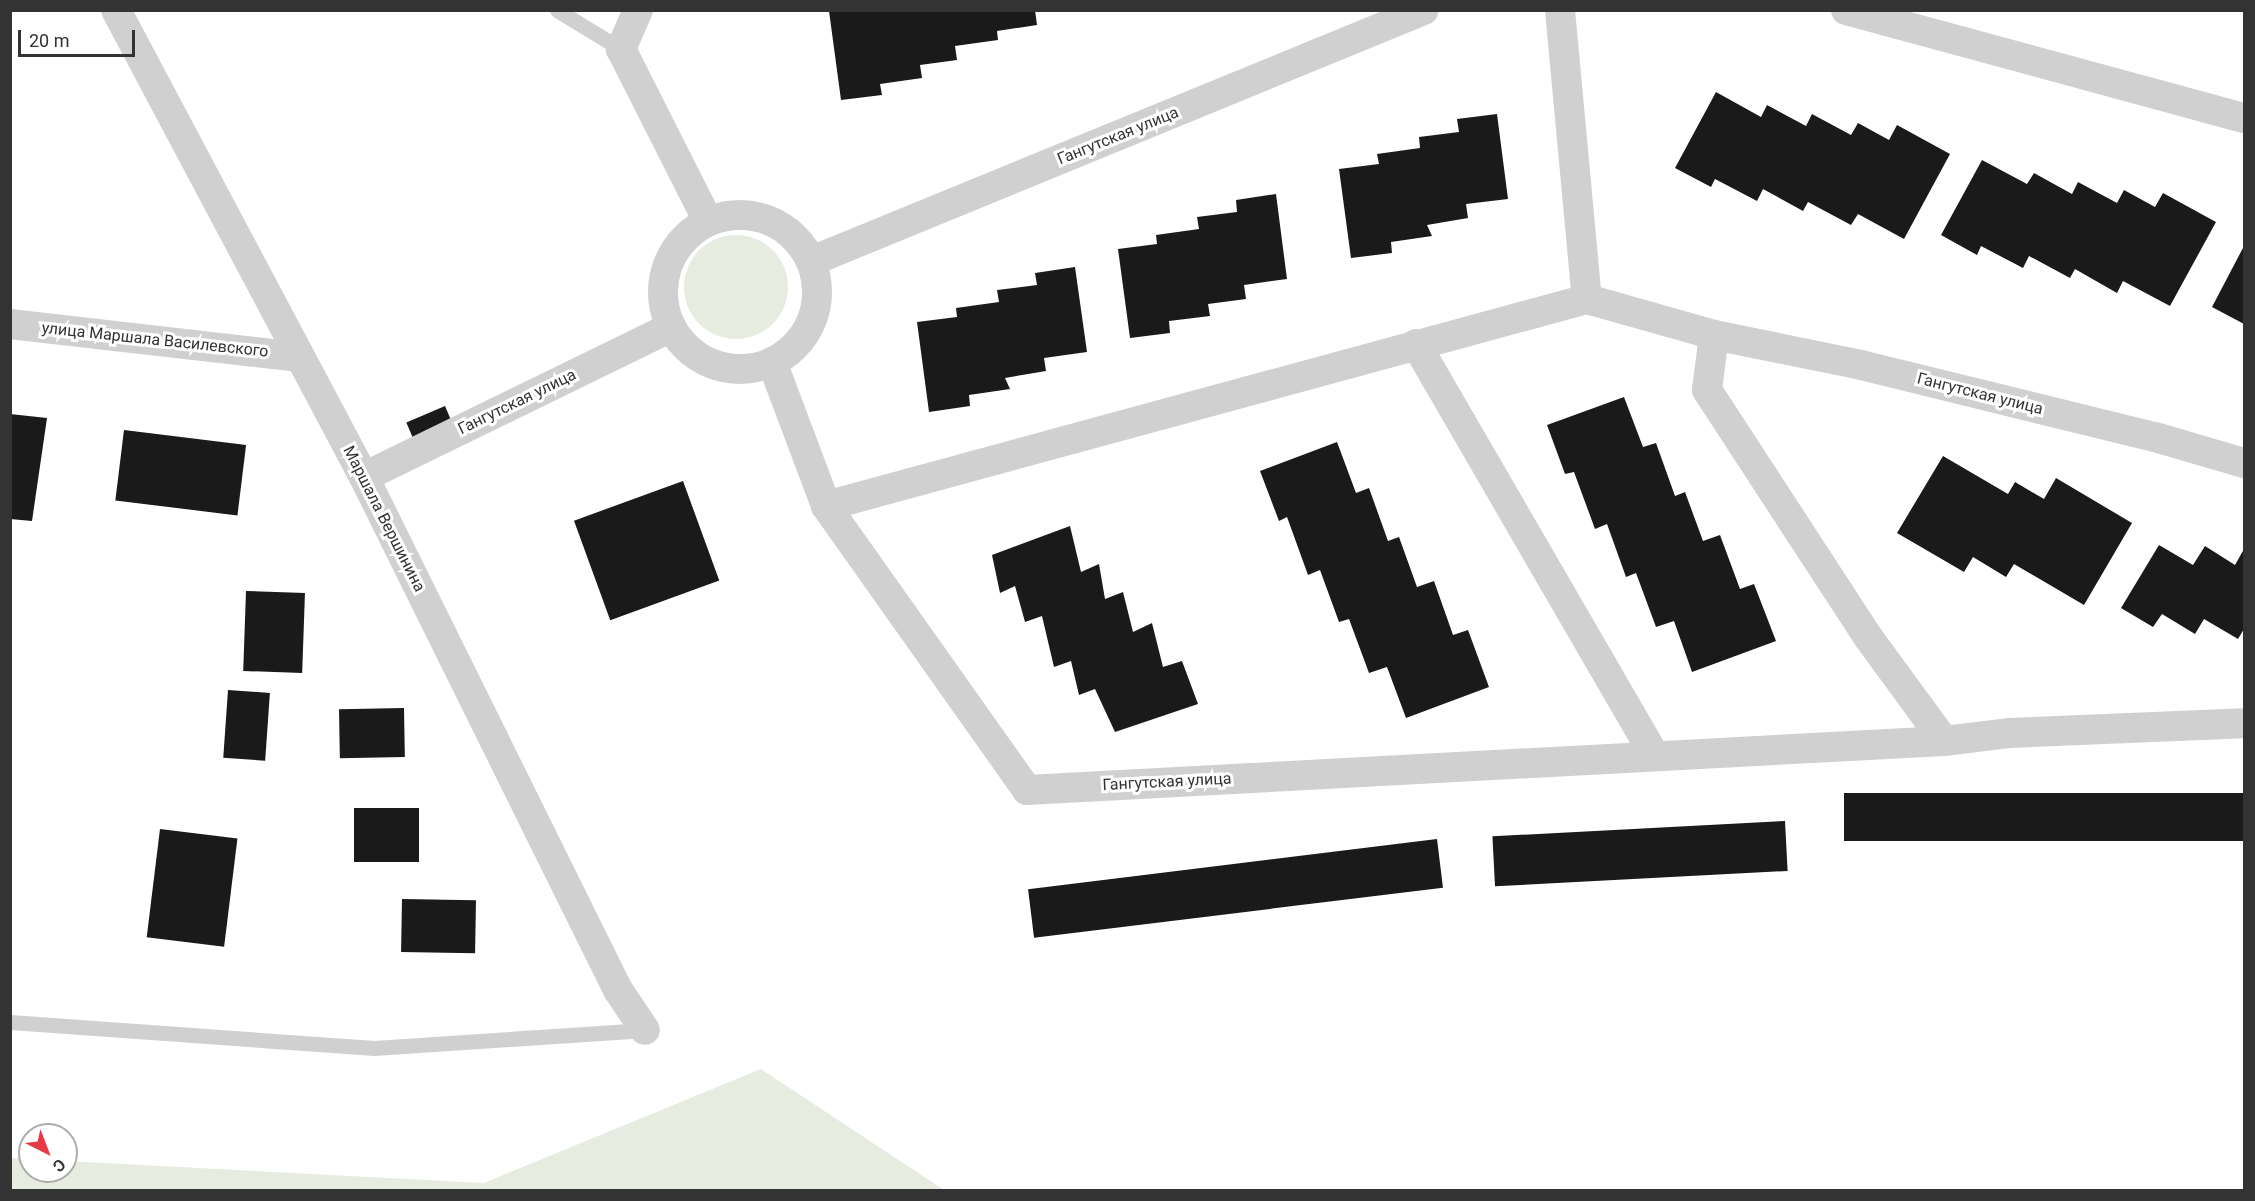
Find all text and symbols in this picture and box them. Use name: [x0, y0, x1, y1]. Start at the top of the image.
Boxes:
scale bar: [21, 18, 138, 56]
text: 20 m: [29, 30, 69, 51]
street label: Гангутская улица: [1055, 103, 1181, 169]
street label: улица Маршала Василевского: [41, 319, 269, 361]
street label: Гангутская улица: [455, 365, 579, 439]
street label: Гангутская улица: [1915, 369, 2045, 419]
street label: Маршала Вершинина: [339, 443, 429, 595]
street label: Гангутская улица: [1102, 769, 1232, 795]
north arrow: [18, 1123, 78, 1183]
text: С: [49, 1155, 69, 1176]

